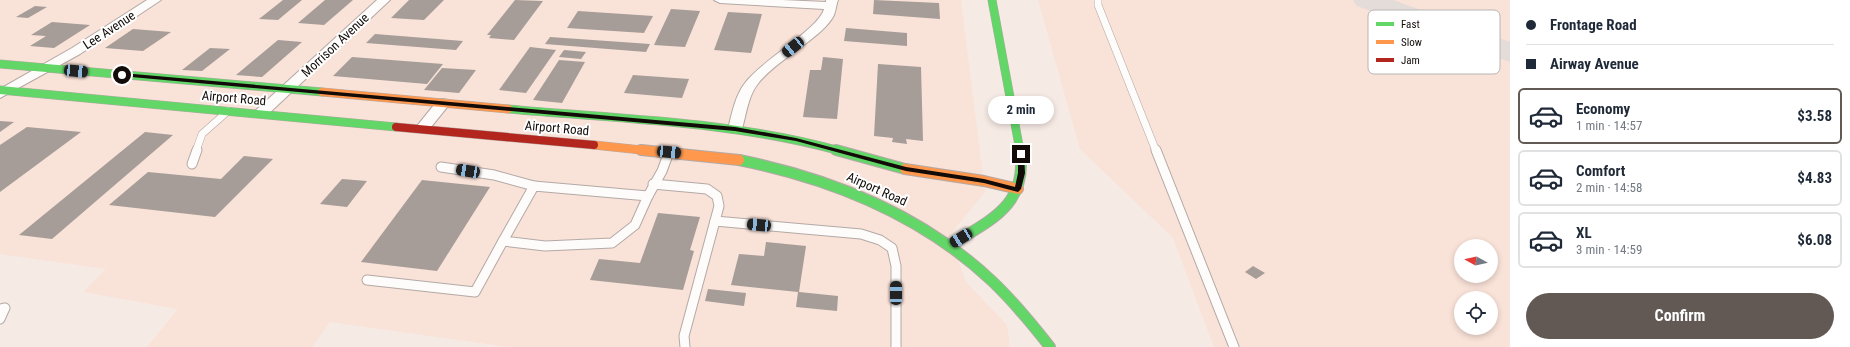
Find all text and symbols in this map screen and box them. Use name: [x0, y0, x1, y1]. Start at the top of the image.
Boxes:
street label: Lee Avenue: [80, 8, 138, 52]
street label: Morrison Avenue: [298, 10, 372, 80]
legend: [1368, 10, 1500, 74]
text: Frontage Road: [1550, 16, 1637, 34]
text: Fast: [1401, 18, 1420, 31]
car: [780, 35, 806, 59]
text: Slow: [1401, 36, 1422, 49]
text: Jam: [1401, 54, 1420, 67]
text: Airway Avenue: [1550, 55, 1639, 73]
car: [64, 64, 88, 78]
route start: [113, 66, 131, 84]
street label: Airport Road: [201, 88, 267, 108]
callout: 2 min: [988, 96, 1054, 124]
icon: car: [1528, 98, 1564, 134]
text: Economy: [1576, 100, 1630, 118]
text: 2 min: [1007, 102, 1035, 117]
text: $3.58: [1797, 107, 1832, 125]
street label: Airport Road: [524, 118, 590, 138]
text: 1 min · 14:57: [1576, 118, 1642, 133]
car: [657, 145, 681, 159]
route end: [1012, 145, 1030, 163]
icon: car: [1528, 160, 1564, 196]
text: Comfort: [1576, 162, 1625, 180]
car: [455, 163, 481, 179]
street label: Airport Road: [844, 169, 910, 209]
text: $4.83: [1797, 169, 1832, 187]
text: 2 min · 14:58: [1576, 180, 1642, 195]
car: [747, 218, 771, 232]
icon: car: [1528, 222, 1564, 258]
text: XL: [1576, 224, 1592, 242]
car: [948, 227, 974, 249]
text: $6.08: [1797, 231, 1832, 249]
north arrow: [1454, 239, 1498, 283]
map controls: [1454, 239, 1498, 335]
text: 3 min · 14:59: [1576, 242, 1642, 257]
car: [890, 281, 902, 305]
button: locate: [1454, 291, 1498, 335]
button: Confirm: [1526, 293, 1834, 339]

